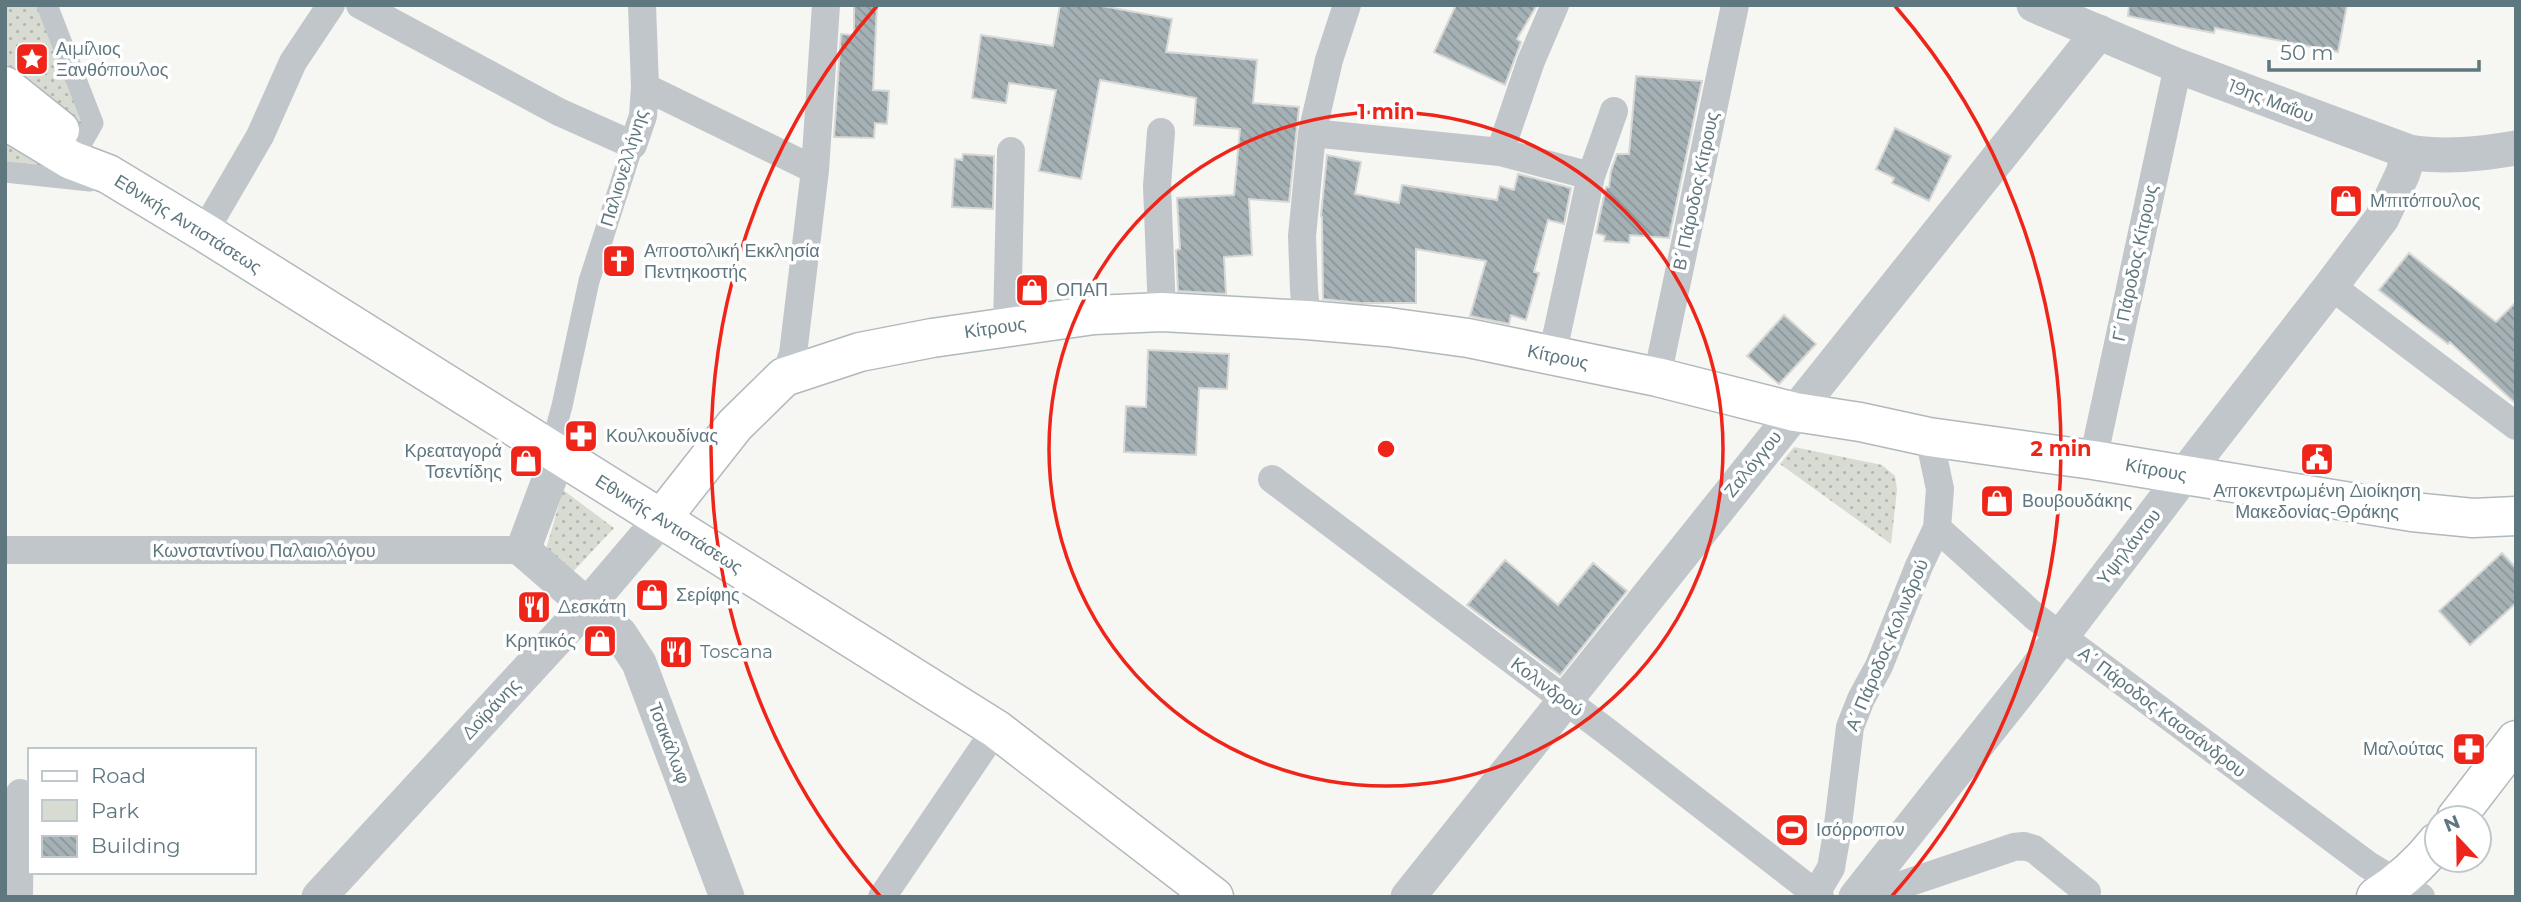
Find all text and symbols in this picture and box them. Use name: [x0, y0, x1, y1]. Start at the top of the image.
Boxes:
scale bar: [2269, 28, 2479, 72]
place label: Αιμίλιος Ξανθόπουλος: [56, 38, 169, 81]
place icon: Αιμίλιος Ξανθόπουλος: [13, 40, 51, 78]
text: 50 m: [2280, 40, 2334, 65]
street label: 19ης Μαΐου: [2225, 75, 2317, 127]
text: 1 min: [1357, 99, 1415, 124]
street label: Παλιονελλήνης: [596, 106, 652, 229]
street label: Β΄ Πάροδος Κίτρους: [1668, 109, 1724, 272]
street label: Εθνικής Αντιστάσεως: [110, 170, 266, 278]
street label: Γ΄ Πάροδος Κίτρους: [2108, 182, 2162, 343]
shop icon: Μπιτόπουλος: [2327, 182, 2365, 220]
place label: Μπιτόπουλος: [2370, 190, 2481, 212]
place label: Αποστολική Εκκλησία Πεντηκοστής: [644, 240, 820, 283]
church icon: Αποστολική Εκκλησία Πεντηκοστής: [600, 242, 638, 280]
shop icon: ΟΠΑΠ: [1013, 271, 1051, 309]
place label: ΟΠΑΠ: [1056, 279, 1108, 301]
street label: Κίτρους: [963, 313, 1027, 343]
street label: Κίτρους: [1525, 340, 1591, 374]
pharmacy icon: Κουλκουδίνας: [562, 417, 600, 455]
place label: Κουλκουδίνας: [606, 425, 718, 447]
street label: Ζαλόγγου: [1720, 426, 1786, 502]
text: 2 min: [2030, 436, 2092, 461]
centre of rings: [1374, 437, 1398, 461]
place label: Κρεαταγορά Τσεντίδης: [404, 440, 502, 483]
public building icon: Αποκεντρωμένη Διοίκηση Μακεδονίας-Θράκης: [2298, 440, 2336, 478]
shop icon: Κρεαταγορά Τσεντίδης: [507, 442, 545, 480]
street label: Κίτρους: [2124, 454, 2189, 486]
street label: Εθνικής Αντιστάσεως: [591, 470, 747, 578]
place label: Αποκεντρωμένη Διοίκηση Μακεδονίας-Θράκης: [2213, 480, 2421, 523]
shop icon: Βουβουδάκης: [1978, 482, 2016, 520]
place label: Βουβουδάκης: [2022, 490, 2133, 512]
street label: Υψηλάντου: [2092, 504, 2166, 590]
street label: Κωνσταντίνου Παλαιολόγου: [152, 540, 376, 562]
street label: Α΄ Πάροδος Κολινδρού: [1841, 556, 1933, 734]
shop icon: Σερίφης: [633, 576, 671, 614]
place label: Σερίφης: [676, 584, 740, 606]
restaurant icon: Δεσκάτη: [515, 588, 553, 626]
place label: Δεσκάτη: [558, 596, 626, 618]
shop icon: Κρητικός: [581, 622, 619, 660]
place label: Κρητικός: [505, 630, 576, 652]
restaurant icon: Toscana: [657, 633, 695, 671]
place label: Toscana: [700, 641, 773, 663]
street label: Α΄ Πάροδος Κασσάνδρου: [2074, 642, 2250, 782]
street label: Κολινδρού: [1507, 653, 1587, 721]
street label: Δοϊράνης: [457, 674, 525, 744]
street label: Τσακάλωφ: [643, 699, 695, 787]
pharmacy icon: Μαλούτας: [2450, 730, 2488, 768]
place label: Μαλούτας: [2363, 738, 2444, 760]
legend: [28, 748, 256, 874]
text: Road: [91, 763, 146, 788]
text: Park: [91, 798, 139, 823]
north arrow: [2423, 804, 2493, 874]
text: N: [2440, 810, 2463, 837]
sports icon: Ισόρροπον: [1773, 811, 1811, 849]
place label: Ισόρροπον: [1816, 819, 1905, 841]
text: Building: [91, 833, 181, 858]

